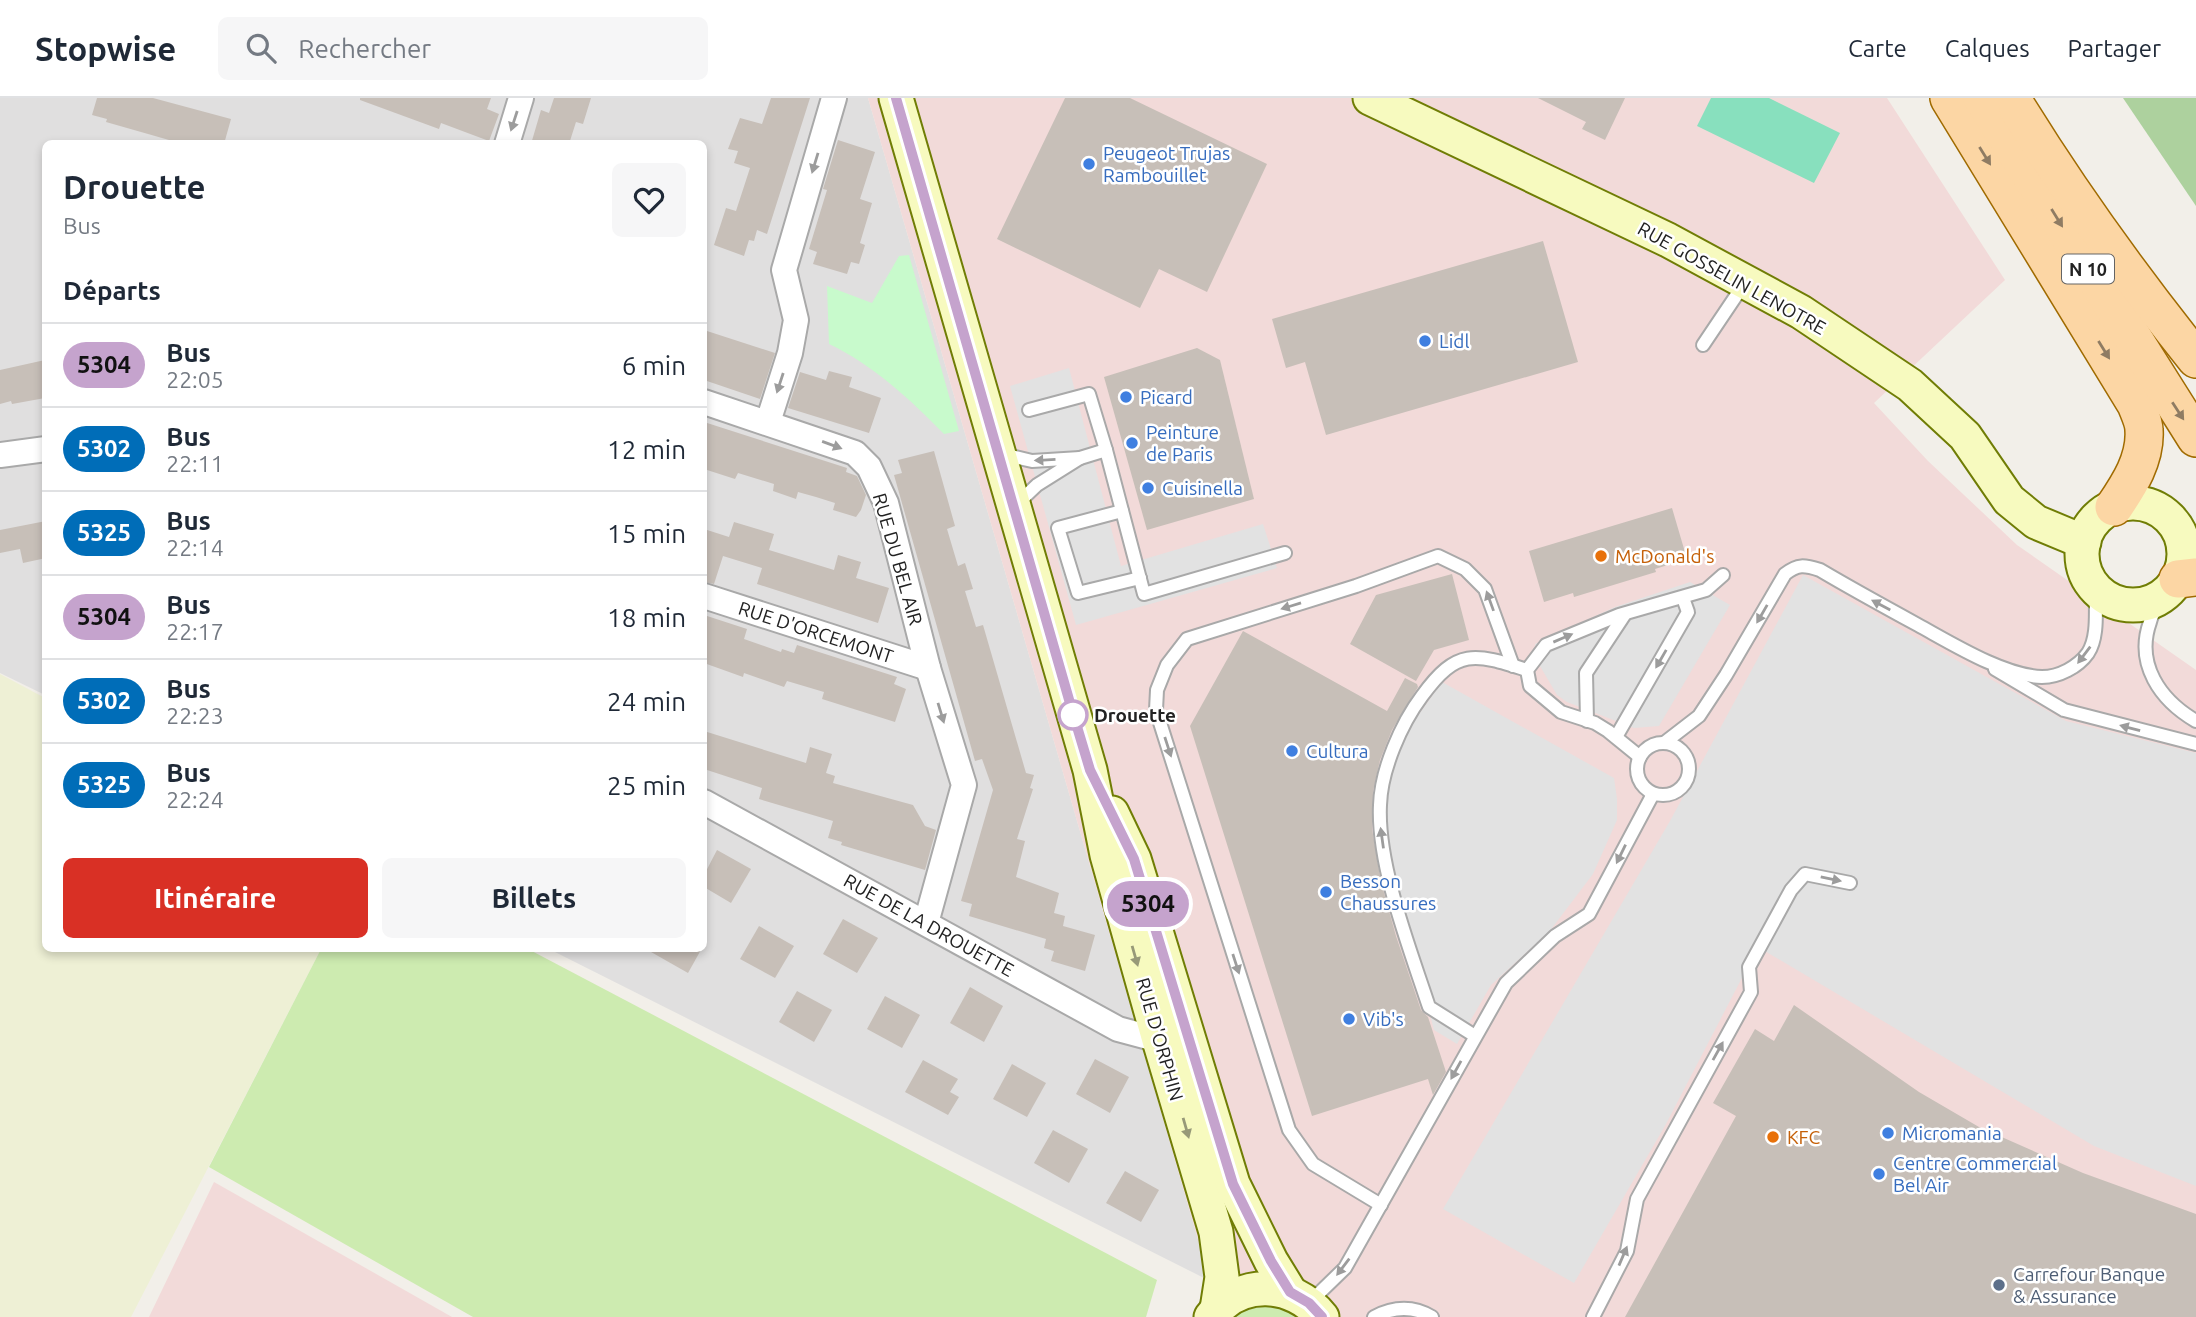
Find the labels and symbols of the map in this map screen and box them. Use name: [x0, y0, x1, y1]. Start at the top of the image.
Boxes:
one-way arrow: [508, 110, 519, 131]
place label: Peugeot Trujas Rambouillet: [1103, 142, 1230, 186]
one-way arrow: [1978, 147, 1991, 166]
one-way arrow: [809, 153, 819, 174]
marker: Peugeot Trujas Rambouillet: [1081, 156, 1097, 172]
one-way arrow: [2050, 209, 2063, 228]
street label: RUE GOSSELIN LENOTRE: [1634, 217, 1830, 339]
road number: N 10: [2062, 254, 2114, 284]
place label: Lidl: [1439, 330, 1469, 352]
marker: Lidl: [1417, 333, 1433, 349]
one-way arrow: [2097, 341, 2110, 360]
one-way arrow: [775, 373, 785, 394]
place label: Picard: [1140, 386, 1193, 408]
marker: Picard: [1118, 389, 1134, 405]
one-way arrow: [2171, 401, 2184, 421]
place label: Peinture de Paris: [1146, 421, 1219, 465]
marker: Peinture de Paris: [1124, 435, 1140, 451]
one-way arrow: [822, 440, 843, 451]
one-way arrow: [1034, 455, 1056, 466]
place label: Cuisinella: [1162, 477, 1243, 499]
marker: Cuisinella: [1140, 480, 1156, 496]
street label: RUE DU BEL AIR: [869, 490, 927, 628]
place label: McDonald's: [1615, 545, 1714, 567]
marker: McDonald's: [1593, 548, 1609, 564]
one-way arrow: [1484, 591, 1495, 612]
street label: RUE D'ORCEMONT: [736, 597, 897, 668]
one-way arrow: [1871, 599, 1891, 611]
one-way arrow: [1280, 602, 1301, 612]
one-way arrow: [1755, 605, 1768, 624]
one-way arrow: [1553, 632, 1573, 644]
one-way arrow: [2077, 645, 2092, 663]
one-way arrow: [1655, 649, 1667, 668]
marker: Drouette: [1058, 700, 1088, 730]
one-way arrow: [937, 703, 947, 724]
place label: Drouette: [1094, 704, 1176, 726]
one-way arrow: [2119, 722, 2141, 733]
one-way arrow: [1163, 736, 1173, 757]
place label: Cultura: [1306, 740, 1369, 762]
marker: Cultura: [1284, 743, 1300, 759]
one-way arrow: [1377, 827, 1388, 849]
one-way arrow: [1615, 844, 1626, 864]
street label: RUE DE LA DROUETTE: [840, 869, 1018, 981]
place label: Besson Chaussures: [1340, 870, 1436, 914]
one-way arrow: [1820, 873, 1842, 884]
line badge: 5304: [1099, 881, 1197, 927]
marker: Besson Chaussures: [1318, 884, 1334, 900]
one-way arrow: [1131, 945, 1141, 966]
one-way arrow: [1231, 953, 1242, 974]
street label: RUE D'ORPHIN: [1132, 975, 1188, 1103]
place label: Vib's: [1363, 1008, 1404, 1030]
marker: Vib's: [1341, 1011, 1357, 1027]
one-way arrow: [1712, 1042, 1724, 1061]
one-way arrow: [1450, 1060, 1462, 1079]
one-way arrow: [1181, 1118, 1192, 1140]
place label: Micromania: [1902, 1122, 2002, 1144]
marker: Micromania: [1880, 1125, 1896, 1141]
place label: KFC: [1787, 1126, 1821, 1148]
marker: KFC: [1765, 1129, 1781, 1145]
place label: Centre Commercial Bel Air: [1893, 1152, 2057, 1196]
marker: Centre Commercial Bel Air: [1871, 1166, 1887, 1182]
one-way arrow: [1618, 1245, 1629, 1266]
one-way arrow: [1337, 1258, 1351, 1276]
place label: Carrefour Banque & Assurance: [2013, 1263, 2165, 1307]
marker: Carrefour Banque & Assurance: [1991, 1277, 2007, 1293]

